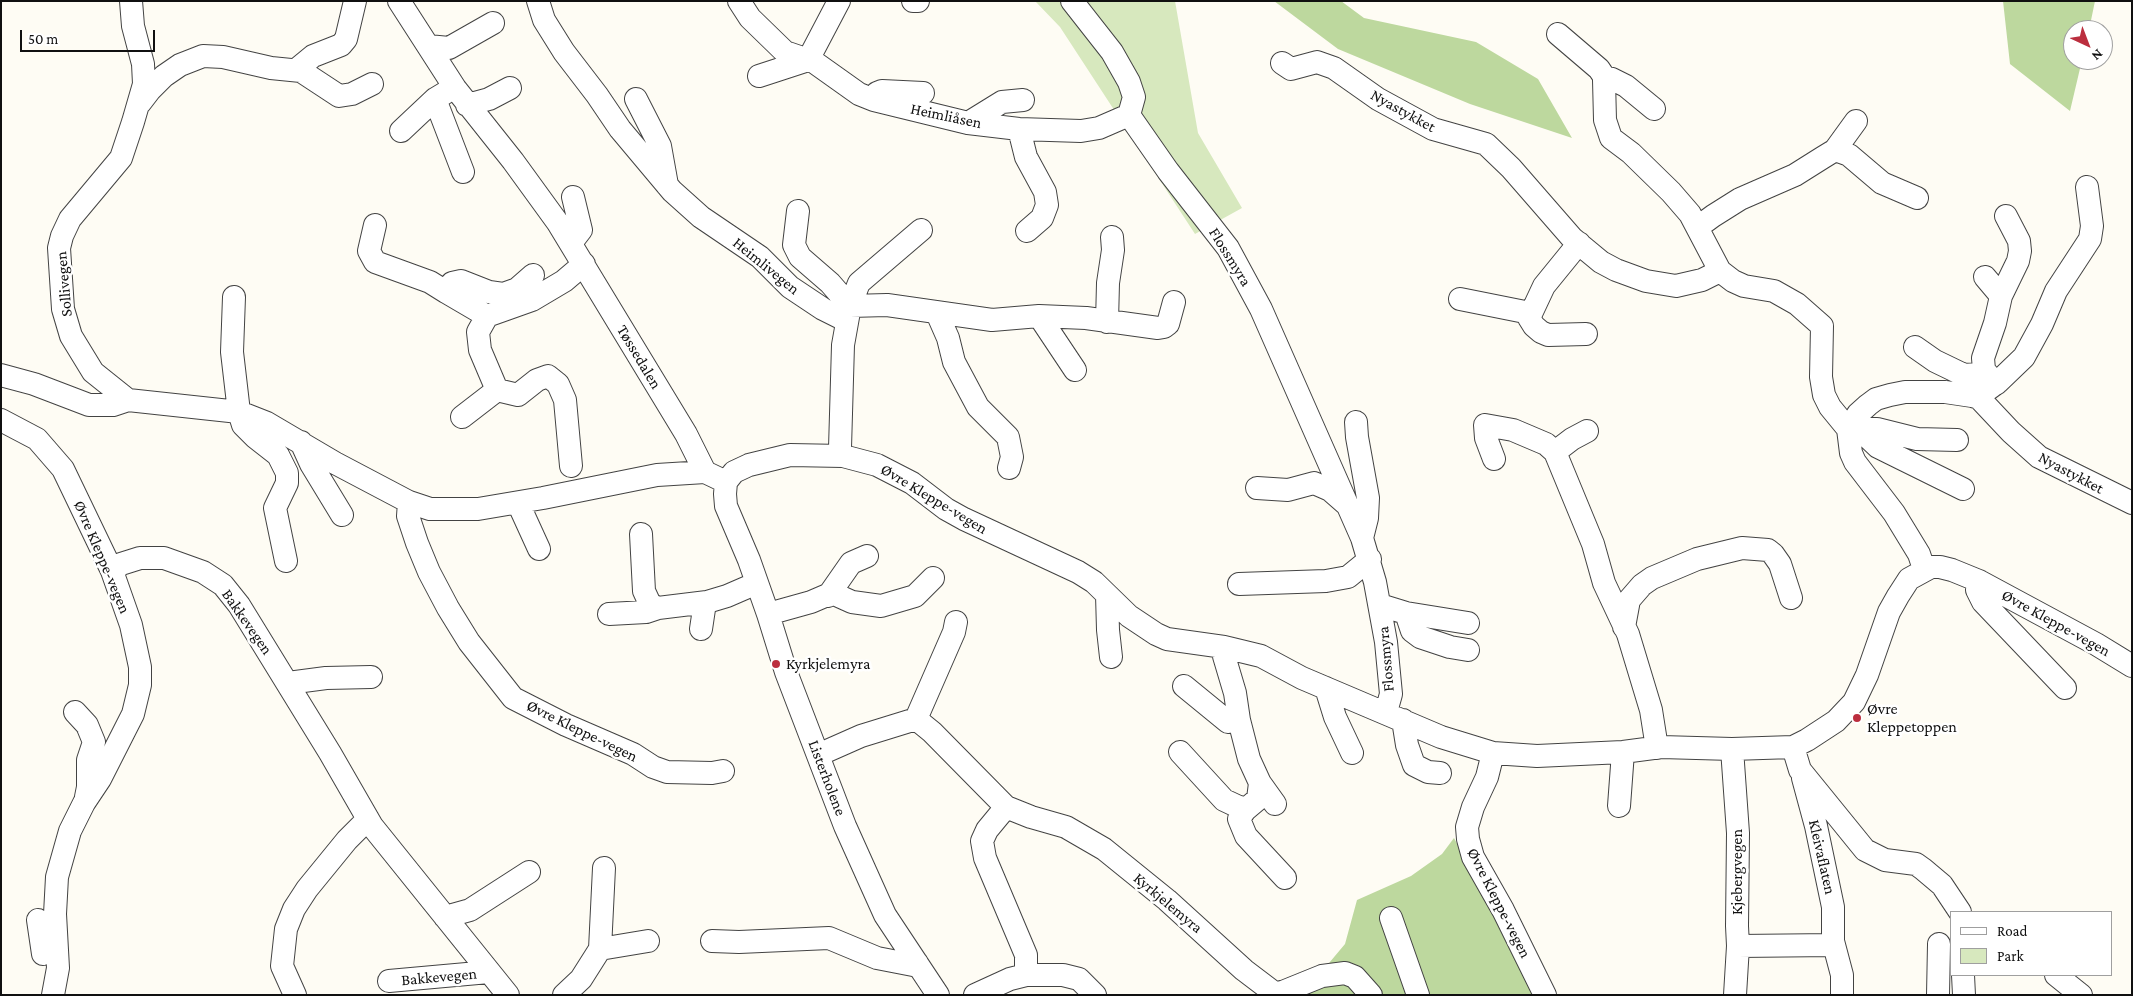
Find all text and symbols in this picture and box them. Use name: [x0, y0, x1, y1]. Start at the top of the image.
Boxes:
scale bar: [22, 20, 158, 52]
north arrow: [2063, 20, 2113, 70]
text: 50 m: [28, 31, 58, 47]
text: N: [2089, 46, 2107, 64]
street label: Nyastykket: [1367, 85, 1439, 137]
street label: Heimliåsen: [909, 99, 983, 133]
street label: Flossmyra: [1204, 224, 1256, 290]
street label: Heimlivegen: [729, 233, 803, 299]
street label: Sollivegen: [52, 251, 76, 317]
street label: Tøssedalen: [612, 322, 666, 392]
street label: Nyastykket: [2035, 448, 2107, 498]
street label: Øvre Kleppe-vegen: [877, 460, 991, 538]
street label: Øvre Kleppe-vegen: [69, 497, 135, 617]
street label: Bakkevegen: [217, 585, 277, 659]
street label: Øvre Kleppe-vegen: [1998, 585, 2114, 661]
street label: Flossmyra: [1374, 625, 1398, 693]
place label: Kyrkjelemyra: [786, 654, 870, 674]
marker: Kyrkjelemyra: [770, 658, 782, 670]
street label: Øvre Kleppe-vegen: [523, 696, 641, 766]
place label: Øvre Kleppetoppen: [1867, 699, 1957, 737]
marker: Øvre Kleppetoppen: [1851, 712, 1863, 724]
street label: Listerholene: [804, 737, 850, 819]
street label: Kleivaflaten: [1804, 818, 1840, 896]
street label: Kjebergvegen: [1727, 829, 1747, 915]
street label: Øvre Kleppe-vegen: [1463, 845, 1535, 961]
street label: Kyrkjelemyra: [1130, 869, 1206, 937]
legend: [1950, 911, 2113, 976]
text: Road: [1997, 923, 2027, 939]
text: Park: [1997, 948, 2024, 964]
street label: Bakkevegen: [400, 964, 478, 990]

